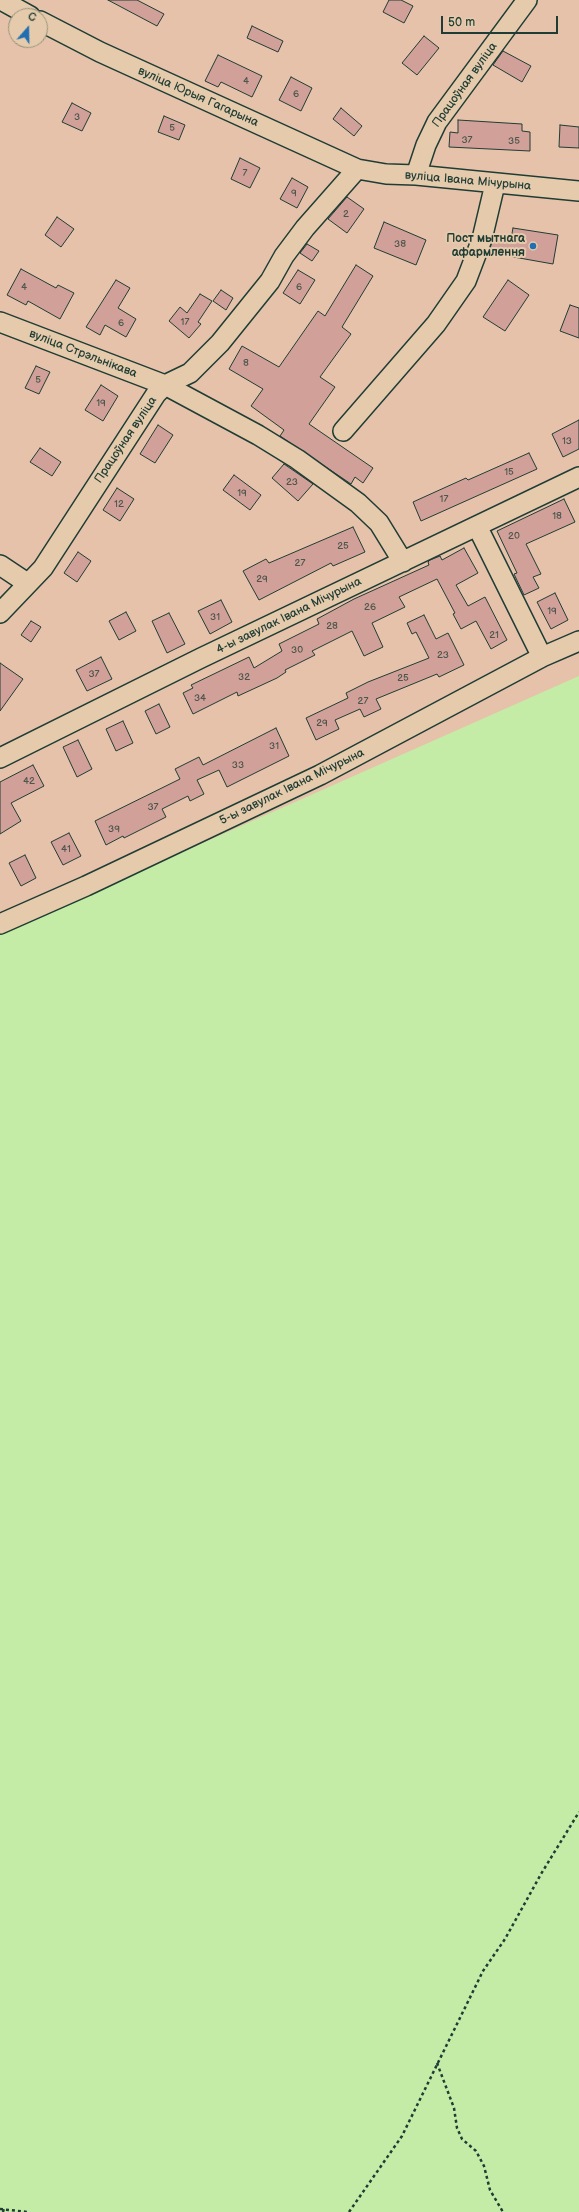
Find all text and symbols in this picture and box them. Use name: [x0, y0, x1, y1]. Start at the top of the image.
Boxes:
north arrow: [8, 8, 48, 48]
scale bar: [443, 8, 560, 34]
text: С: [26, 10, 38, 25]
text: 50 m: [448, 15, 475, 30]
street label: Працоўная вуліца: [429, 40, 501, 130]
street label: вуліца Юрыя Гагарына: [135, 64, 261, 130]
house number: 4: [243, 75, 249, 87]
house number: 6: [293, 88, 299, 100]
house number: 3: [74, 111, 80, 123]
house number: 5: [169, 122, 175, 134]
house number: 37: [461, 134, 473, 146]
house number: 35: [508, 135, 520, 147]
house number: 7: [243, 167, 247, 179]
street label: вуліца Івана Мічурына: [404, 168, 532, 194]
house number: 9: [291, 187, 297, 199]
house number: 2: [343, 208, 349, 220]
place label: Пост мытнага афармлення: [446, 232, 525, 260]
house number: 38: [394, 238, 406, 250]
marker: Пост мытнага афармлення: [528, 241, 538, 251]
house number: 4: [21, 281, 27, 293]
house number: 6: [296, 281, 302, 293]
house number: 17: [181, 316, 189, 328]
house number: 6: [118, 317, 124, 329]
street label: вуліца Стрэльнікава: [27, 327, 139, 381]
house number: 8: [243, 357, 249, 369]
house number: 5: [35, 374, 41, 386]
street label: Працоўная вуліца: [92, 394, 160, 486]
house number: 19: [96, 397, 106, 409]
house number: 13: [562, 435, 572, 447]
house number: 15: [504, 466, 514, 478]
house number: 23: [286, 476, 298, 488]
house number: 19: [237, 487, 247, 499]
house number: 17: [440, 493, 448, 505]
house number: 12: [114, 498, 124, 510]
house number: 18: [552, 510, 562, 522]
house number: 20: [508, 530, 520, 542]
house number: 25: [337, 540, 349, 552]
house number: 27: [295, 557, 305, 569]
house number: 29: [256, 573, 268, 585]
street label: 4-ы завулак Івана Мічурына: [214, 575, 364, 657]
house number: 26: [364, 601, 376, 613]
house number: 19: [547, 605, 557, 617]
house number: 31: [210, 611, 220, 623]
house number: 28: [326, 620, 338, 632]
house number: 21: [489, 629, 499, 641]
house number: 30: [291, 644, 303, 656]
house number: 23: [437, 649, 449, 661]
house number: 37: [88, 668, 100, 680]
house number: 32: [238, 671, 250, 683]
house number: 25: [397, 672, 409, 684]
house number: 34: [194, 692, 206, 704]
house number: 27: [358, 695, 368, 707]
house number: 29: [316, 717, 328, 729]
house number: 31: [269, 740, 279, 752]
street label: 5-ы завулак Івана Мічурына: [217, 746, 367, 828]
house number: 33: [232, 759, 244, 771]
house number: 42: [23, 775, 35, 787]
house number: 37: [147, 801, 159, 813]
house number: 39: [108, 823, 120, 835]
house number: 41: [61, 843, 71, 855]

